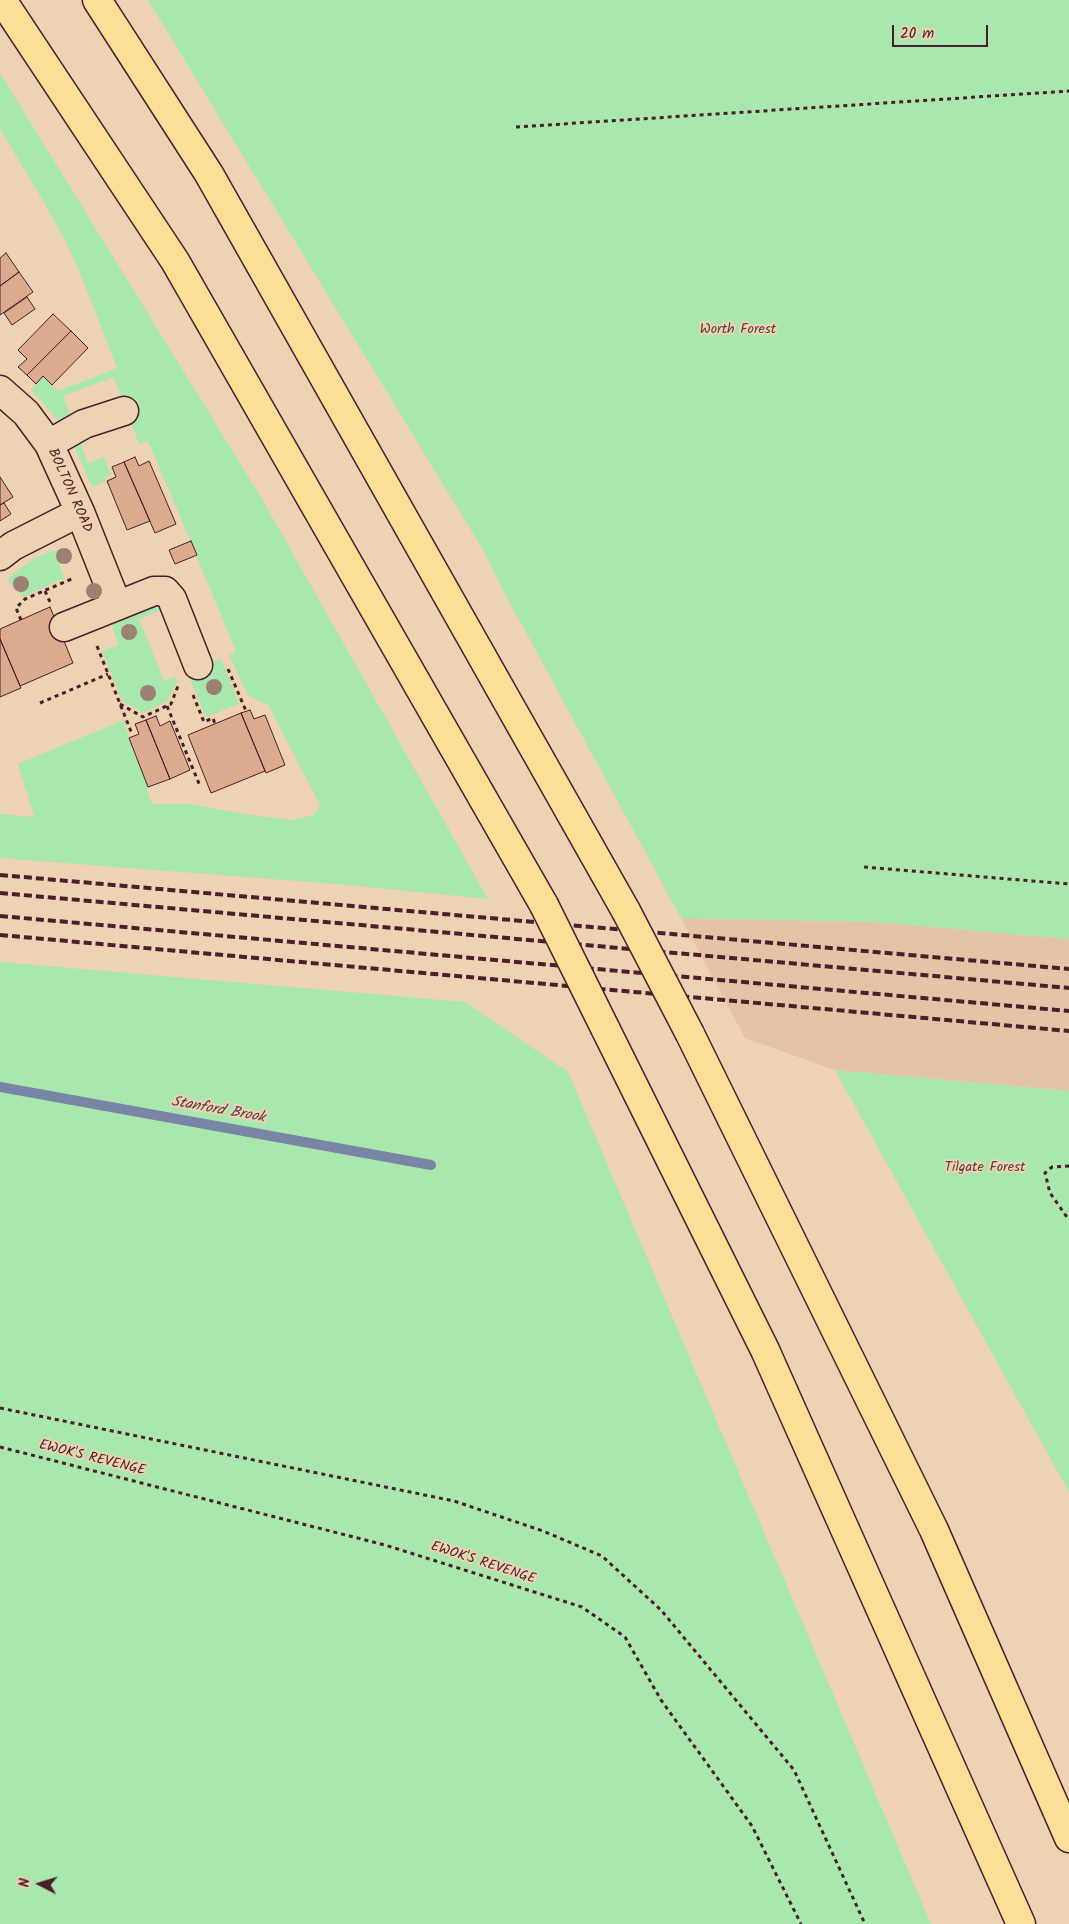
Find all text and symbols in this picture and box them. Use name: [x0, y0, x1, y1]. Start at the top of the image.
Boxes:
scale bar: [894, 15, 990, 47]
text: 20 m: [900, 22, 934, 46]
park label: Worth Forest: [700, 323, 776, 339]
street label: BOLTON ROAD: [43, 446, 95, 536]
water label: Stanford Brook: [170, 1094, 266, 1128]
park label: Tilgate Forest: [945, 1161, 1025, 1177]
street label: EWOK'S REVENGE: [37, 1438, 147, 1480]
street label: EWOK'S REVENGE: [428, 1539, 538, 1589]
north arrow: [15, 1859, 65, 1909]
text: N: [14, 1877, 36, 1888]

